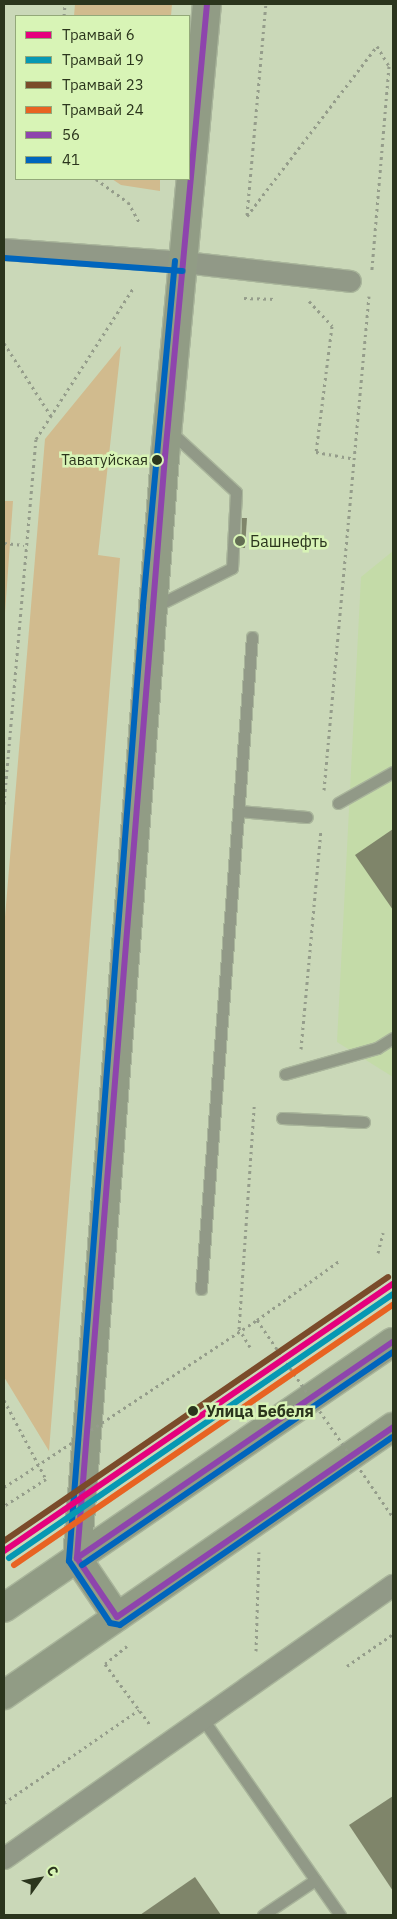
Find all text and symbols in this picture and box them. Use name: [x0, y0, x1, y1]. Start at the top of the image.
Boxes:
legend: [15, 15, 190, 180]
text: Трамвай 6: [62, 25, 135, 44]
text: Трамвай 19: [62, 50, 144, 69]
text: Трамвай 23: [62, 75, 144, 94]
text: Трамвай 24: [62, 100, 144, 119]
text: 56: [62, 125, 80, 144]
text: 41: [62, 150, 80, 169]
place label: Таватуйская: [61, 451, 148, 469]
marker: Таватуйская: [152, 455, 162, 465]
place label: Башнефть: [250, 531, 327, 551]
marker: Башнефть: [234, 535, 246, 547]
place label: Улица Бебеля: [206, 1401, 314, 1421]
marker: Улица Бебеля: [184, 1402, 202, 1420]
north arrow: [15, 1854, 65, 1904]
text: С: [43, 1862, 63, 1880]

